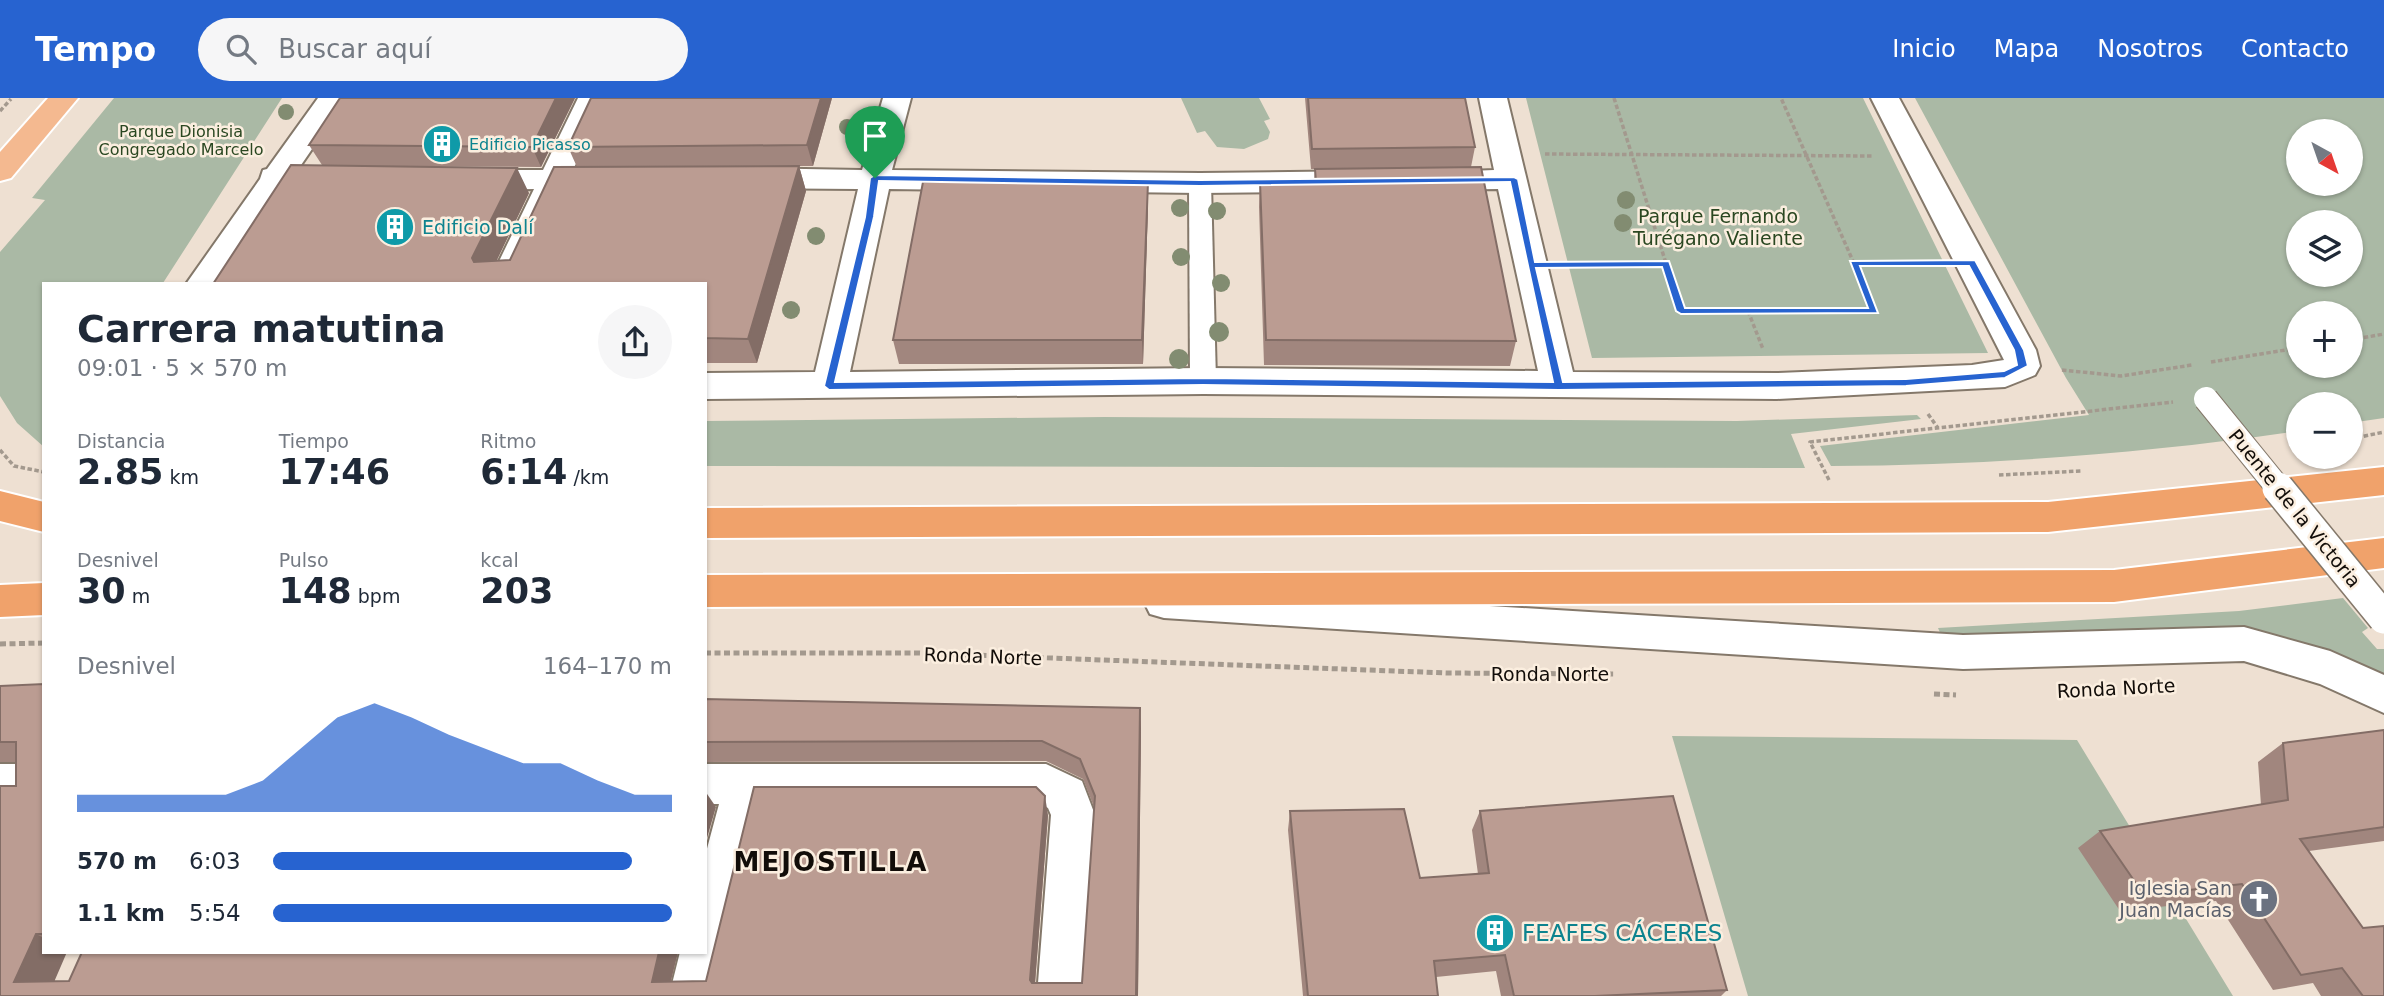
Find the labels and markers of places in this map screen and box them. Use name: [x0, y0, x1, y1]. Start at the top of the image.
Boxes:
pin: [845, 106, 905, 178]
building icon: Edificio Picasso: [421, 123, 463, 165]
place label: Edificio Picasso: [469, 135, 591, 154]
building icon: Edificio Dalí: [374, 206, 416, 248]
place label: Edificio Dalí: [422, 216, 534, 238]
place label: Iglesia San Juan Macías: [2118, 877, 2232, 921]
church icon: Iglesia San Juan Macías: [2238, 878, 2280, 920]
building icon: FEAFES CÁCERES: [1474, 912, 1516, 954]
place label: FEAFES CÁCERES: [1522, 919, 1722, 946]

